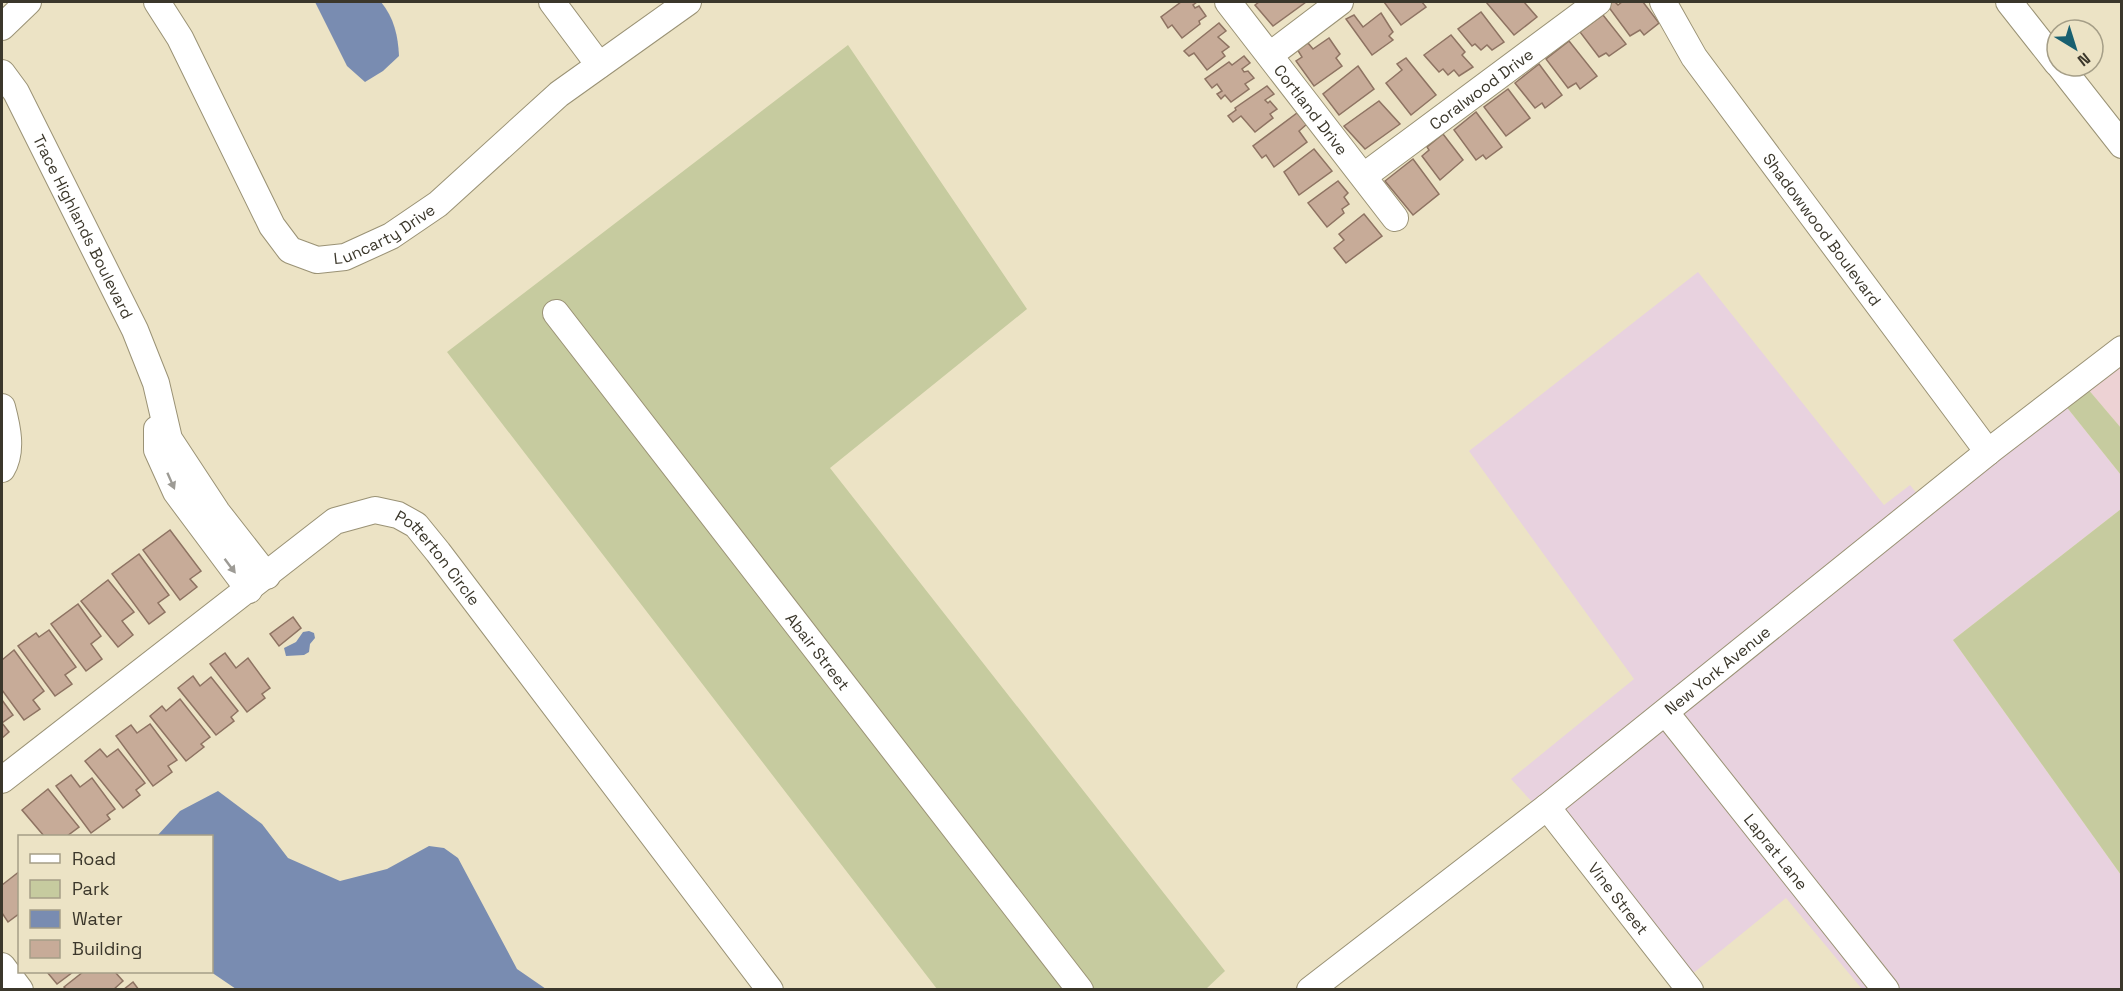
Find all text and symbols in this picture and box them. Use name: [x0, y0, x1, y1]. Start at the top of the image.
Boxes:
north arrow: [2045, 18, 2105, 78]
street label: Coralwood Drive: [1425, 43, 1537, 134]
text: N: [2073, 48, 2095, 71]
street label: Cortland Drive: [1269, 60, 1353, 159]
street label: Trace Highlands Boulevard: [28, 131, 138, 322]
street label: Shadowwood Boulevard: [1759, 149, 1886, 310]
street label: Luncarty Drive: [333, 199, 439, 269]
one-way arrow: [166, 472, 176, 490]
street label: Potterton Circle: [392, 505, 485, 610]
one-way arrow: [224, 558, 236, 573]
street label: Abair Street: [781, 608, 855, 695]
street label: New York Avenue: [1660, 621, 1775, 719]
street label: Laprat Lane: [1739, 809, 1813, 894]
legend: [18, 835, 213, 973]
text: Road: [72, 847, 116, 870]
street label: Vine Street: [1584, 858, 1653, 939]
text: Park: [72, 877, 110, 900]
text: Water: [72, 907, 123, 930]
text: Building: [72, 937, 142, 960]

